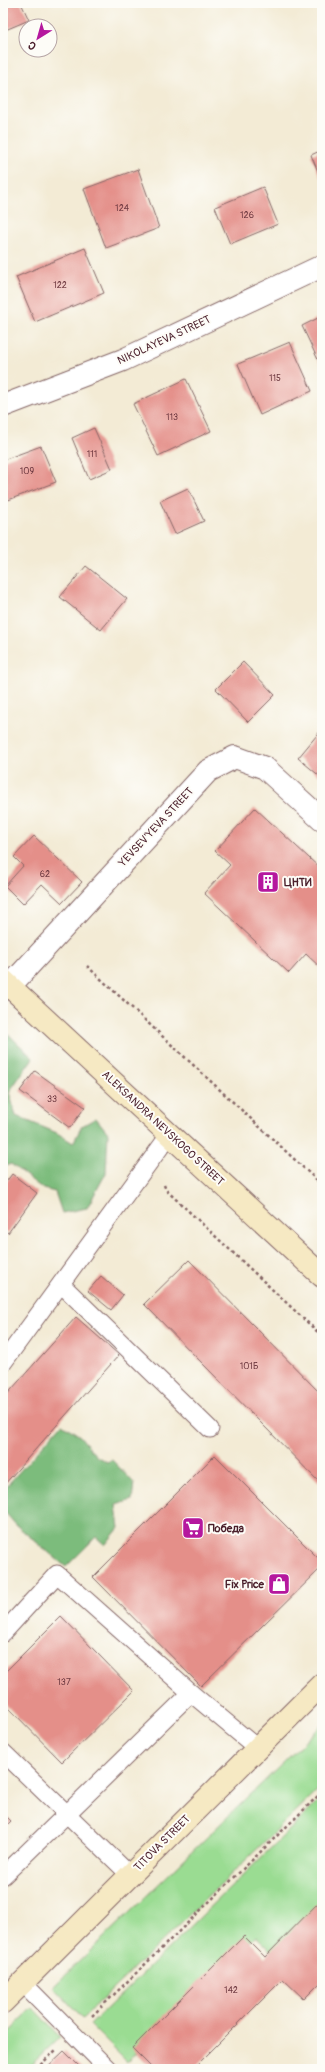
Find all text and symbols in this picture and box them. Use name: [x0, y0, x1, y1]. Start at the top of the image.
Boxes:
north arrow: [18, 18, 58, 58]
text: С: [25, 38, 39, 53]
house number: 124: [115, 203, 130, 214]
house number: 126: [240, 210, 254, 221]
house number: 122: [53, 280, 67, 291]
street label: NIKOLAYEVA STREET: [115, 313, 213, 367]
house number: 115: [269, 373, 281, 384]
house number: 113: [166, 412, 178, 423]
house number: 111: [87, 449, 97, 460]
house number: 109: [20, 466, 35, 477]
street label: YEVSEV'YEVA STREET: [115, 785, 196, 870]
house number: 62: [40, 869, 50, 880]
building icon: ЦНТИ: [255, 869, 281, 895]
place label: ЦНТИ: [284, 876, 312, 889]
street label: ALEKSANDRA NEVSKOGO STREET: [99, 1068, 227, 1188]
house number: 33: [47, 1094, 57, 1105]
house number: 101Б: [240, 1361, 258, 1372]
supermarket icon: Победа: [180, 1515, 206, 1541]
place label: Победа: [208, 1522, 244, 1535]
shop icon: Fix Price: [266, 1571, 292, 1597]
place label: Fix Price: [225, 1578, 265, 1591]
house number: 137: [57, 1677, 71, 1688]
street label: TITOVA STREET: [131, 1812, 193, 1874]
house number: 142: [224, 1985, 238, 1996]

